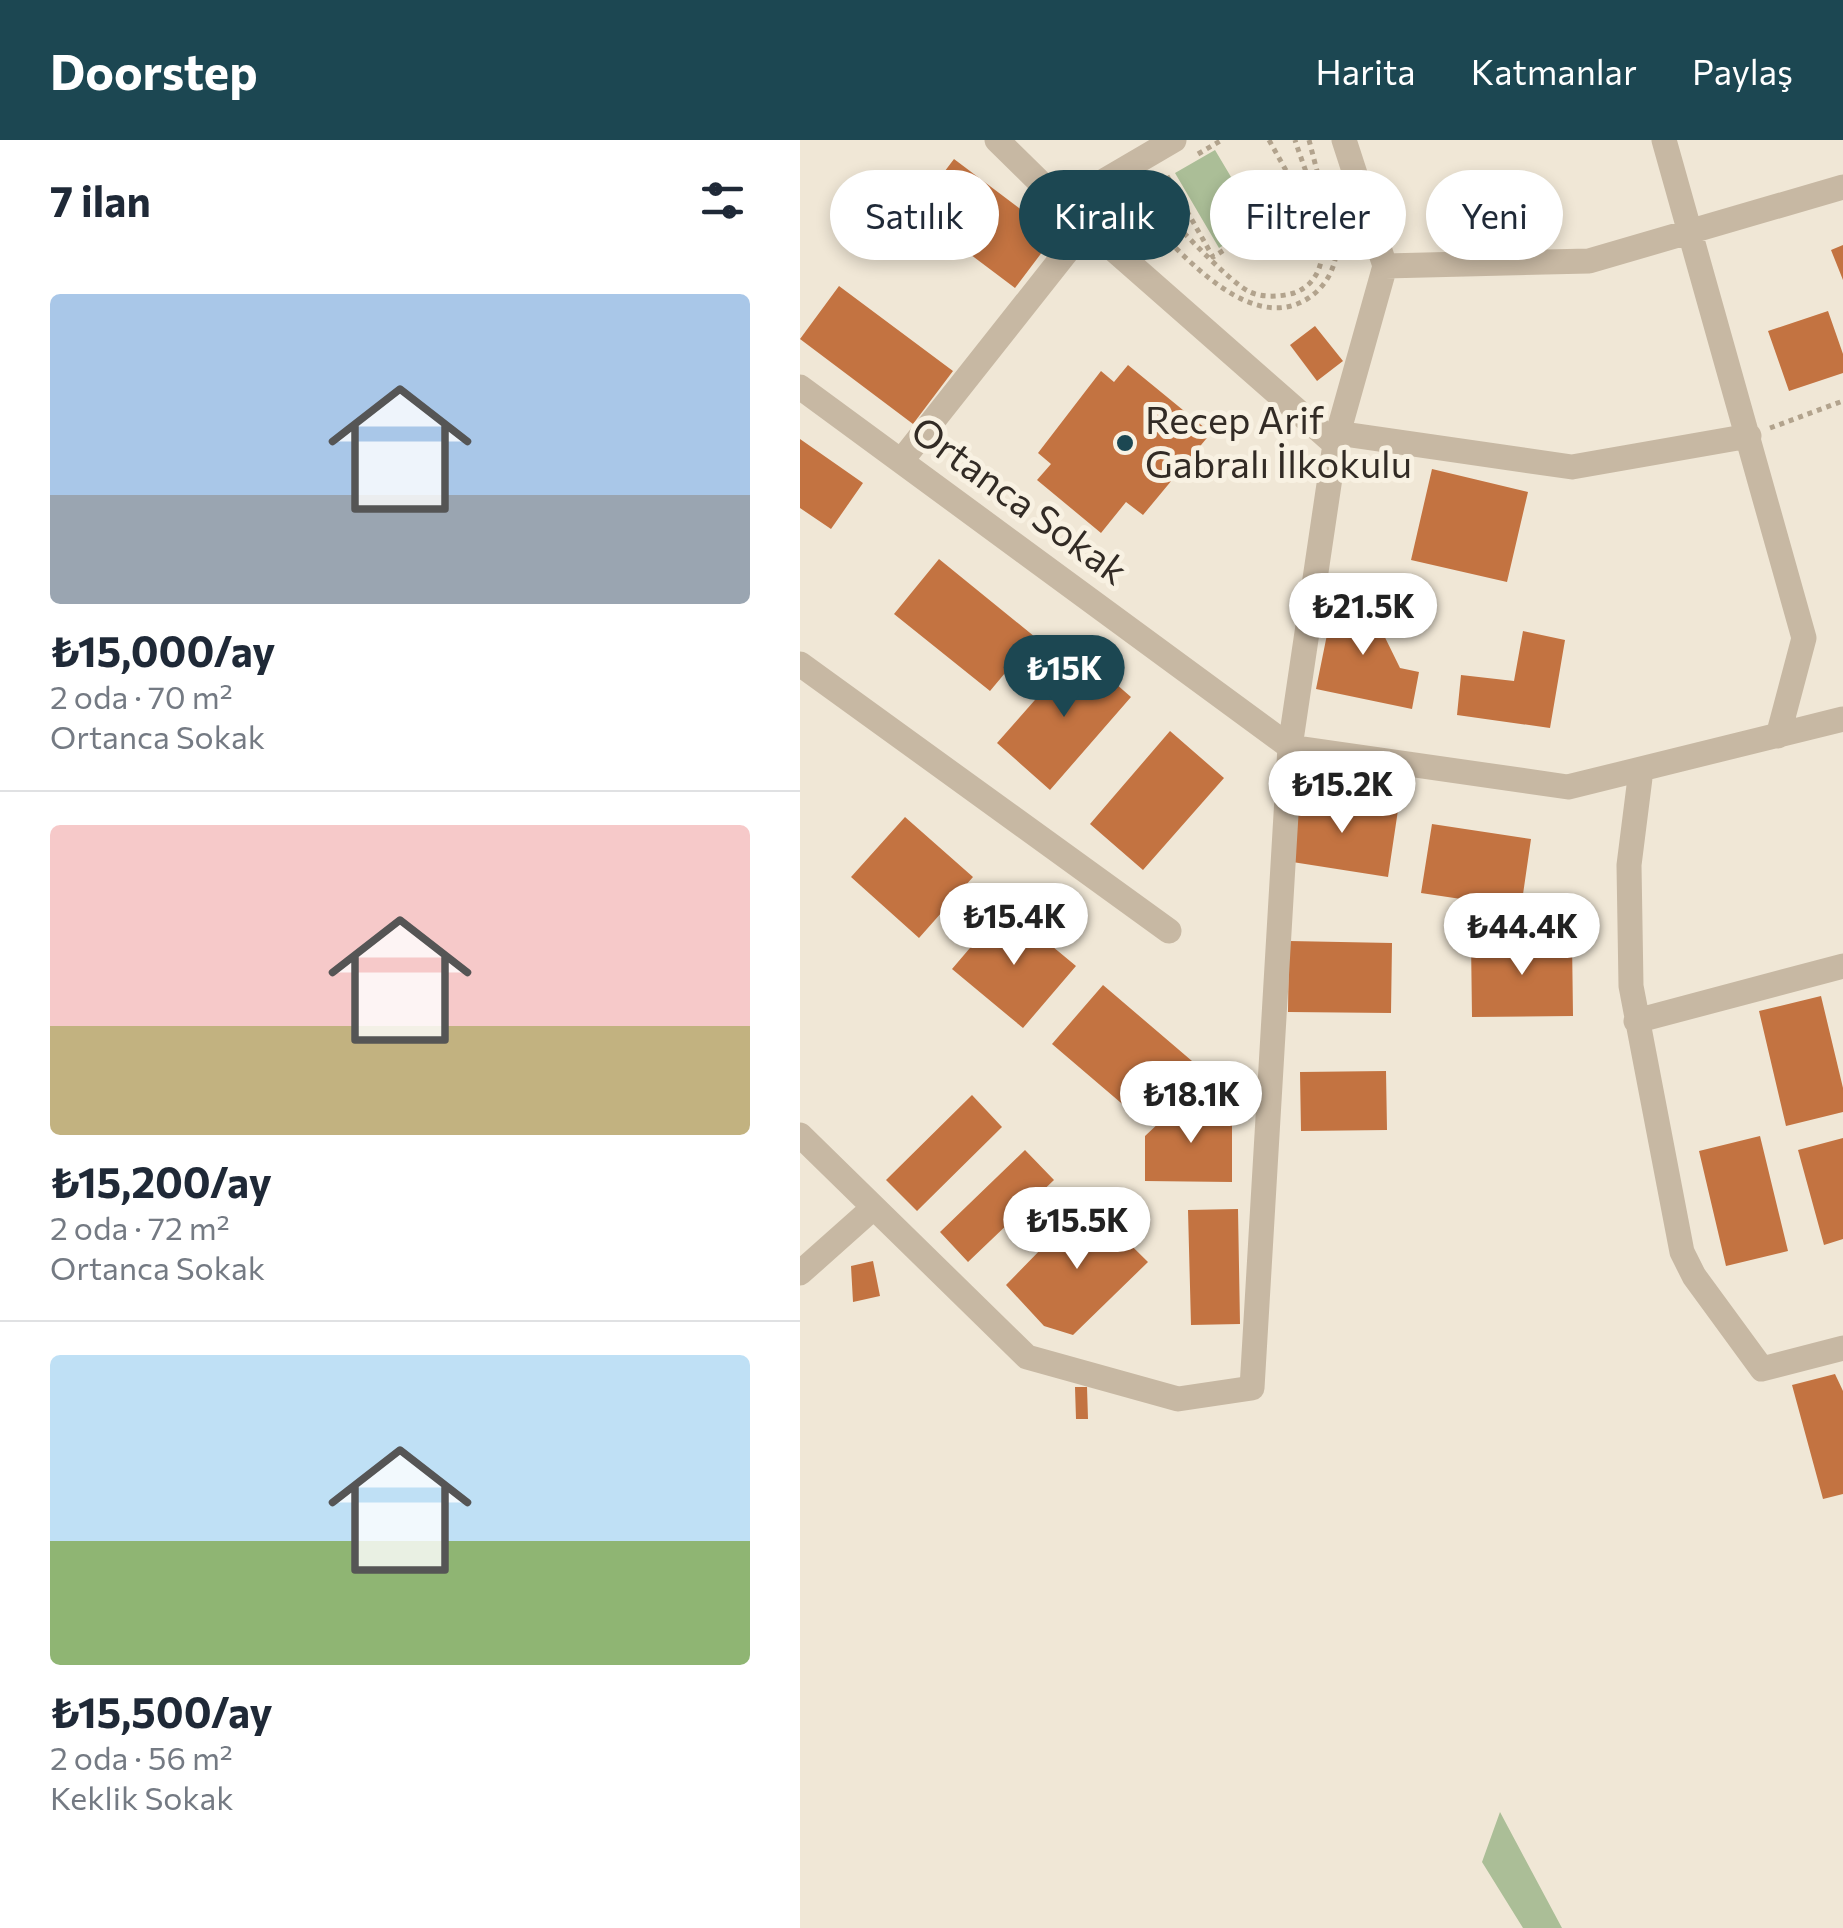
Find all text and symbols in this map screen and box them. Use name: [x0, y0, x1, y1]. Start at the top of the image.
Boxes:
text: Doorstep: [50, 41, 258, 100]
text: Harita: [1316, 49, 1416, 92]
text: Katmanlar: [1471, 49, 1637, 92]
text: Paylaş: [1692, 49, 1793, 92]
chip: Satılık: [830, 170, 999, 260]
chip: Kiralık: [1019, 170, 1190, 260]
chip: Filtreler: [1210, 170, 1406, 260]
chip: Yeni: [1426, 170, 1563, 260]
icon: filters: [695, 173, 750, 228]
text: 7 ilan: [50, 174, 151, 226]
icon: home: [310, 359, 490, 539]
place label: Recep Arif Gabralı İlkokulu: [1145, 395, 1412, 486]
street label: Ortanca Sokak: [903, 405, 1138, 593]
marker: Recep Arif Gabralı İlkokulu: [1114, 432, 1136, 454]
pin: ₺21.5K: [1282, 573, 1444, 658]
text: ₺21.5K: [1311, 585, 1415, 625]
text: ₺15,000/ay: [50, 624, 275, 676]
pin: ₺15K: [1005, 635, 1123, 720]
text: ₺15K: [1026, 647, 1102, 687]
text: 2 oda · 70 m²: [50, 676, 233, 716]
text: Ortanca Sokak: [50, 716, 265, 756]
pin: ₺15.2K: [1261, 751, 1423, 836]
text: ₺15.2K: [1291, 763, 1393, 803]
pin: ₺15.4K: [933, 883, 1095, 968]
icon: home: [310, 890, 490, 1070]
pin: ₺44.4K: [1441, 893, 1603, 978]
text: ₺15.4K: [962, 895, 1066, 935]
text: ₺44.4K: [1466, 905, 1578, 945]
pin: ₺18.1K: [1110, 1061, 1272, 1146]
text: ₺18.1K: [1142, 1073, 1240, 1113]
text: ₺15,200/ay: [50, 1155, 272, 1207]
pin: ₺15.5K: [996, 1187, 1158, 1272]
text: ₺15.5K: [1025, 1199, 1129, 1239]
text: 2 oda · 72 m²: [50, 1207, 230, 1247]
text: Ortanca Sokak: [50, 1247, 265, 1287]
icon: home: [310, 1420, 490, 1600]
text: ₺15,500/ay: [50, 1685, 273, 1737]
text: 2 oda · 56 m²: [50, 1737, 233, 1777]
text: Keklik Sokak: [50, 1777, 234, 1817]

